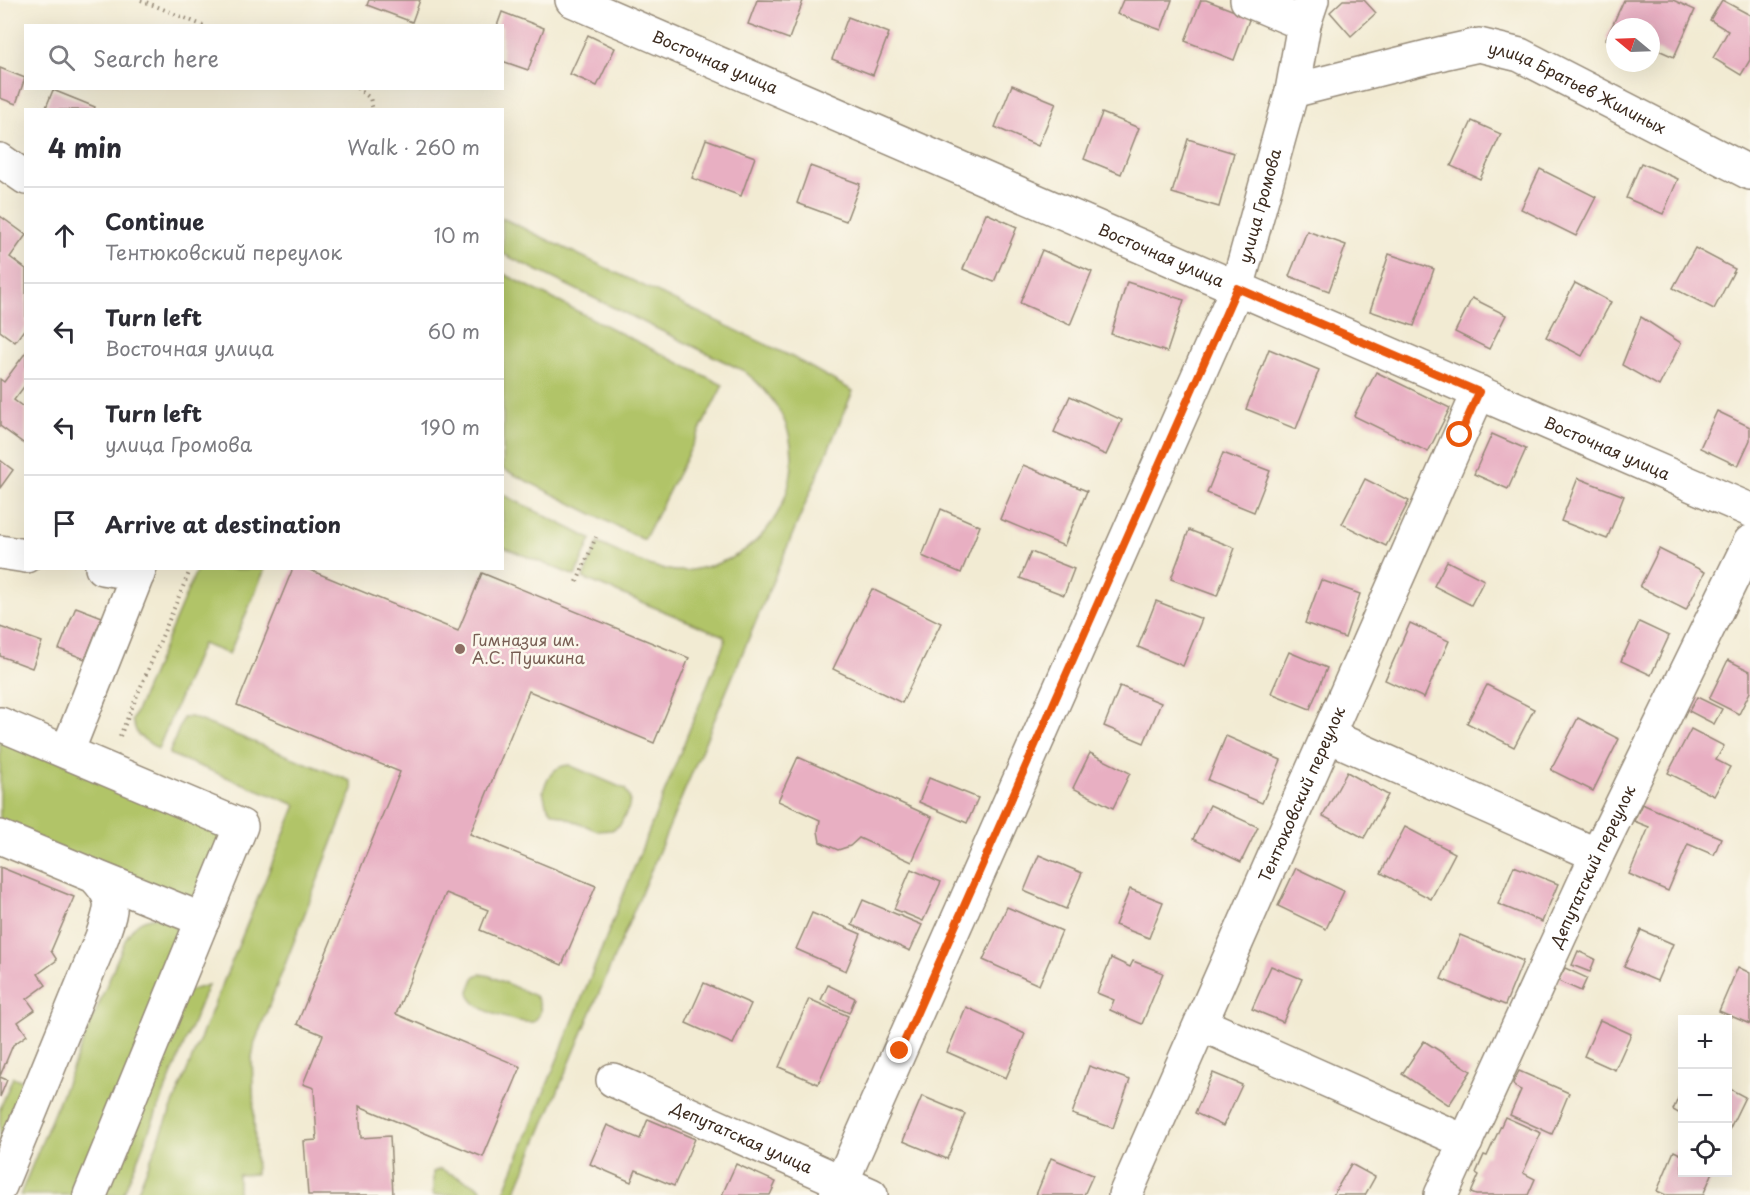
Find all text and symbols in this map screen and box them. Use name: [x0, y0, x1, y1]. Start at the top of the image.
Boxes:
north arrow: [1606, 18, 1660, 72]
street label: Восточная улица: [649, 23, 782, 99]
search box: [24, 24, 504, 90]
street label: улица Братьев Жилиных: [1486, 35, 1671, 139]
icon: search: [45, 41, 78, 74]
text: Search here: [93, 41, 219, 74]
text: 4 min: [48, 128, 122, 167]
text: Walk · 260 m: [347, 132, 480, 162]
street label: улица Громова: [1232, 146, 1286, 266]
text: Continue: [105, 204, 204, 237]
street label: Восточная улица: [1095, 216, 1228, 292]
icon: ahead: [48, 219, 81, 252]
text: 10 m: [433, 220, 480, 250]
text: Тентюковский переулок: [105, 237, 342, 267]
text: Turn left: [105, 300, 202, 333]
icon: left: [48, 315, 81, 348]
text: 60 m: [428, 316, 480, 346]
text: Восточная улица: [105, 333, 274, 363]
text: Turn left: [105, 396, 202, 429]
street label: Восточная улица: [1541, 409, 1674, 485]
icon: left: [48, 411, 81, 444]
text: 190 m: [421, 412, 480, 442]
route start: [1446, 421, 1472, 447]
text: улица Громова: [105, 429, 252, 459]
icon: arrive: [48, 507, 81, 540]
text: Arrive at destination: [105, 507, 341, 540]
place label: Гимназия им. А.С. Пушкина: [472, 627, 585, 669]
marker: Гимназия им. А.С. Пушкина: [453, 642, 467, 656]
street label: Тентюковский переулок: [1251, 702, 1350, 886]
street label: Депутатский переулок: [1543, 780, 1641, 952]
map controls: [1678, 1015, 1732, 1177]
button: +: [1678, 1015, 1732, 1069]
route end: [886, 1037, 912, 1063]
button: −: [1678, 1069, 1732, 1123]
street label: Депутатская улица: [667, 1094, 817, 1178]
button: locate: [1678, 1123, 1732, 1177]

